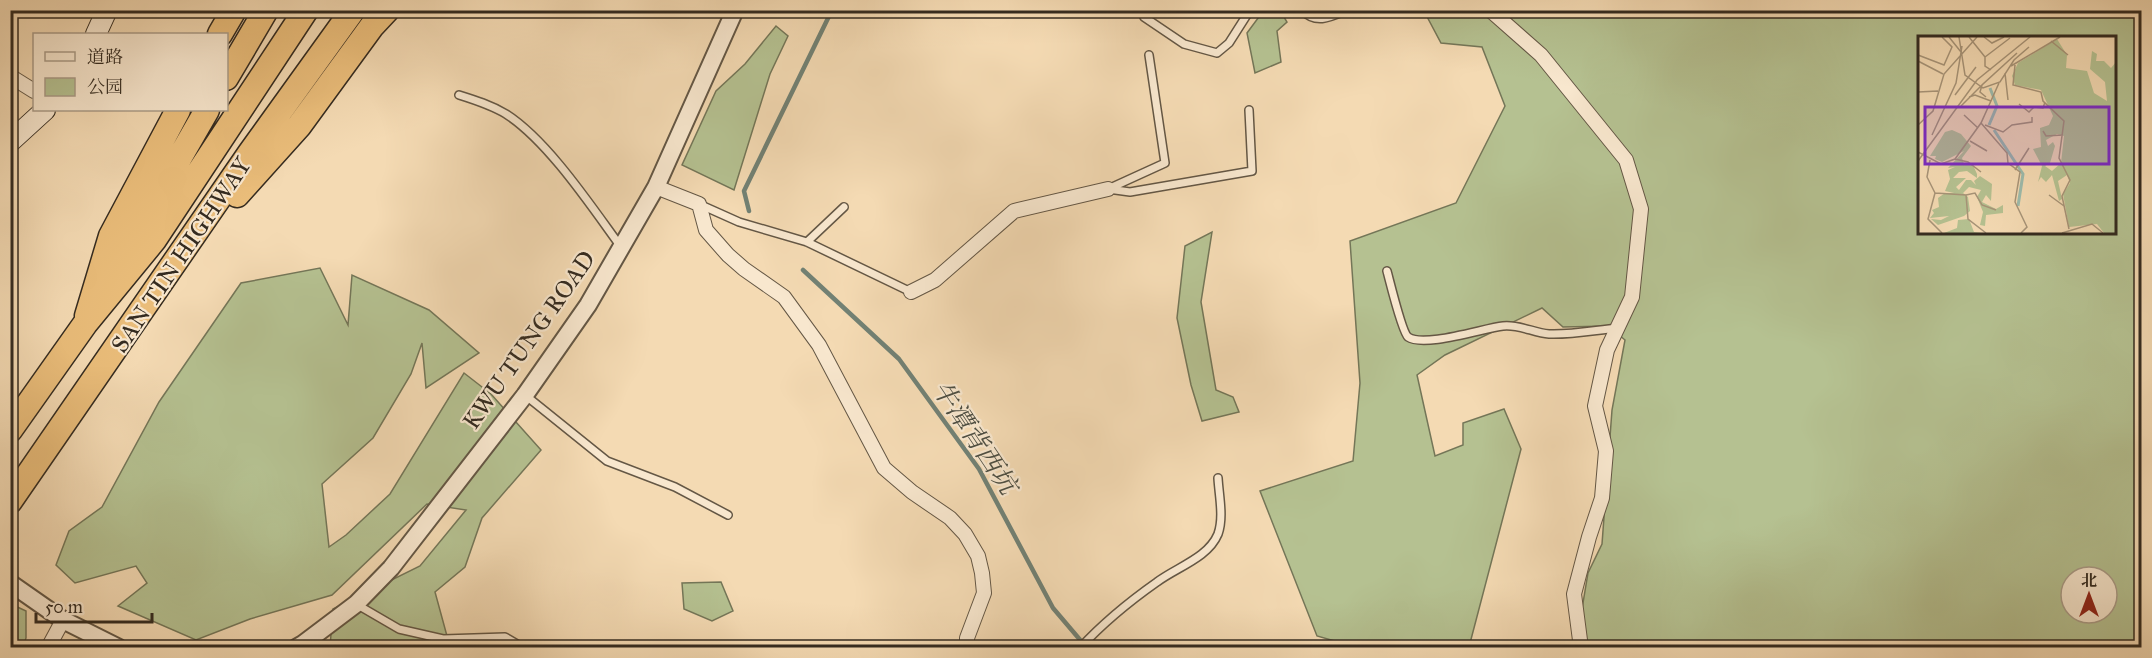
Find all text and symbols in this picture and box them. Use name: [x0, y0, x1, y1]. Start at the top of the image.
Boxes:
legend: [33, 33, 228, 111]
inset map: [1918, 36, 2116, 234]
text: 道路: [87, 46, 123, 68]
text: 公园: [87, 76, 123, 98]
street label: SAN TIN HIGHWAY: [104, 151, 258, 358]
street label: KWU TUNG ROAD: [456, 245, 602, 435]
water label: 牛潭背西坑: [925, 374, 1027, 503]
north arrow: [2059, 565, 2119, 625]
text: 北: [2081, 571, 2097, 590]
scale bar: [36, 586, 152, 624]
text: 50 m: [45, 596, 83, 618]

